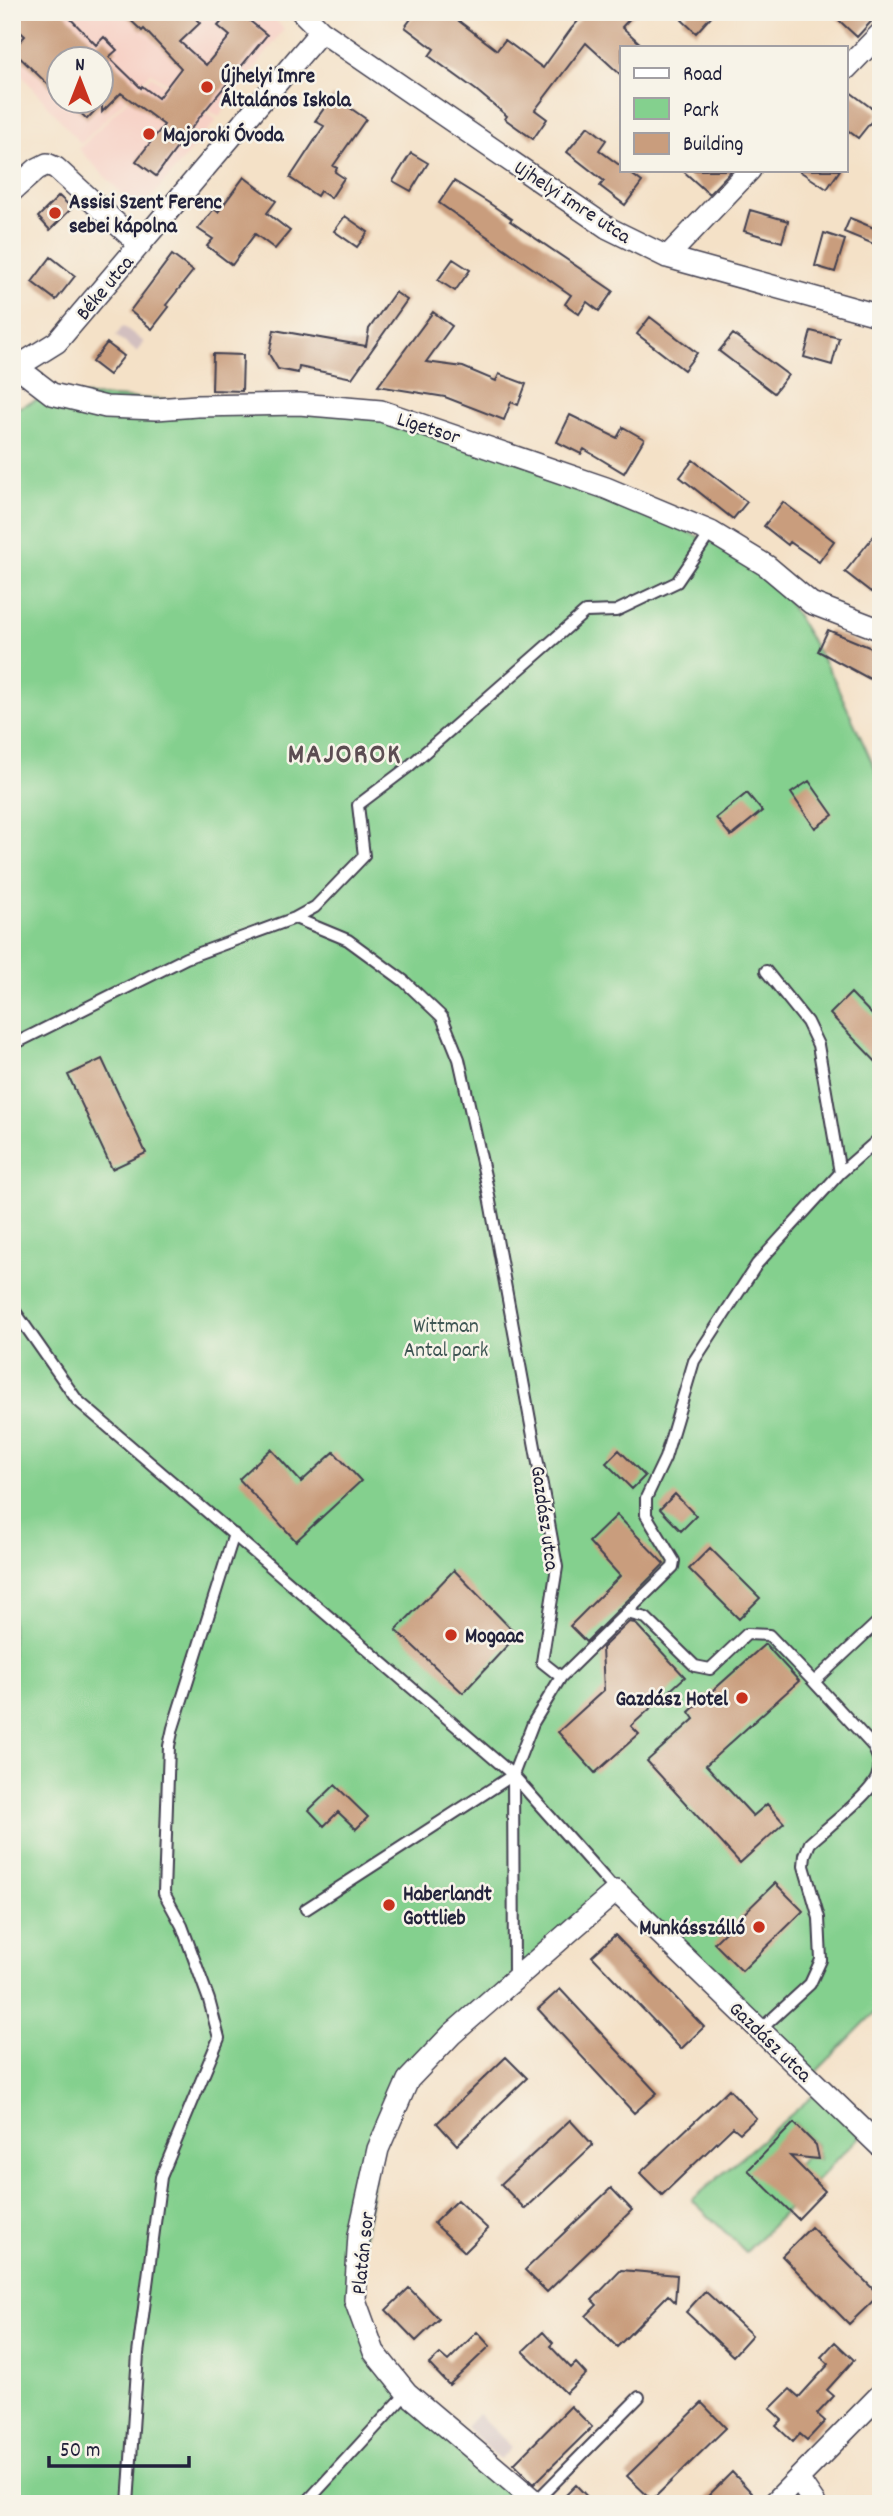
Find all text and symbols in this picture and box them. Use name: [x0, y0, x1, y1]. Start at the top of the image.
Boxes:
north arrow: [46, 46, 116, 116]
legend: [620, 46, 848, 172]
text: N: [75, 53, 85, 80]
text: Road: [683, 61, 722, 91]
place label: Újhelyi Imre Általános Iskola: [221, 63, 352, 117]
marker: Újhelyi Imre Általános Iskola: [199, 79, 215, 95]
text: Park: [683, 97, 719, 127]
place label: Majoroki Óvoda: [163, 122, 285, 152]
marker: Majoroki Óvoda: [141, 126, 157, 142]
text: Building: [683, 131, 743, 161]
street label: Ujhelyi Imre utca: [507, 154, 637, 253]
place label: Assisi Szent Ferenc sebei kápolna: [69, 189, 223, 243]
marker: Assisi Szent Ferenc sebei kápolna: [47, 205, 63, 221]
street label: Béke utca: [70, 249, 143, 328]
street label: Ligetsor: [393, 406, 464, 454]
district label: MAJOROK: [288, 737, 402, 777]
park label: Wittman Antal park: [404, 1313, 488, 1367]
street label: Gazdász utca: [521, 1464, 565, 1574]
place label: Mogaac: [465, 1623, 525, 1653]
marker: Mogaac: [443, 1627, 459, 1643]
place label: Gazdász Hotel: [616, 1686, 729, 1716]
marker: Gazdász Hotel: [734, 1690, 750, 1706]
place label: Haberlandt Gottlieb: [403, 1881, 492, 1935]
marker: Haberlandt Gottlieb: [381, 1897, 397, 1913]
place label: Munkásszálló: [639, 1915, 745, 1945]
marker: Munkásszálló: [751, 1919, 767, 1935]
street label: Gazdász utca: [721, 1996, 818, 2091]
street label: Platán sor: [346, 2210, 384, 2296]
scale bar: [49, 2425, 189, 2469]
text: 50 m: [60, 2437, 100, 2467]

